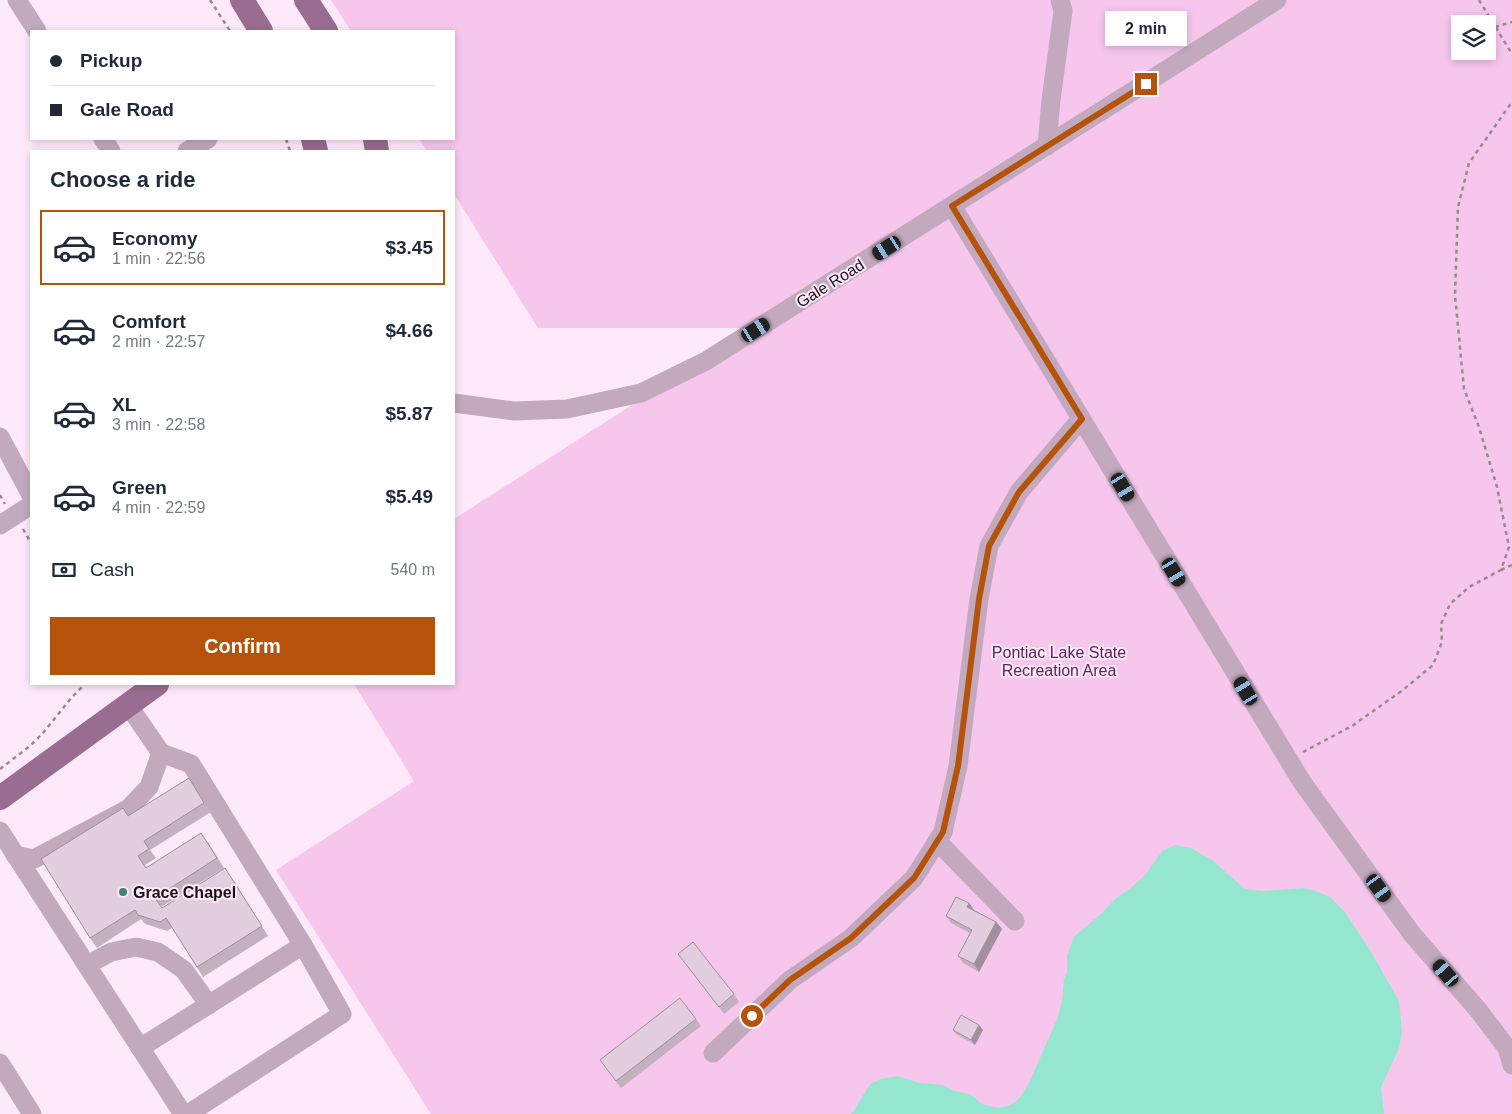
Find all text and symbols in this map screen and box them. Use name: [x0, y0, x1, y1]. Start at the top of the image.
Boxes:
callout: 2 min: [1105, 12, 1187, 46]
map controls: [1451, 15, 1496, 60]
button: layers: [1451, 15, 1496, 60]
text: 2 min: [1125, 20, 1167, 37]
text: Pickup: [80, 50, 142, 71]
route end: [1135, 73, 1157, 95]
text: Gale Road: [80, 99, 174, 120]
text: Choose a ride: [50, 167, 195, 192]
icon: car: [52, 225, 97, 270]
text: Economy: [112, 228, 198, 249]
car: [870, 234, 903, 262]
text: $3.45: [385, 237, 433, 258]
text: 1 min · 22:56: [112, 250, 205, 267]
street label: Gale Road: [793, 256, 867, 311]
icon: car: [52, 308, 97, 353]
text: Comfort: [112, 311, 186, 332]
car: [739, 316, 772, 344]
text: $4.66: [385, 320, 433, 341]
text: 2 min · 22:57: [112, 333, 205, 350]
icon: car: [52, 391, 97, 436]
text: XL: [112, 394, 136, 415]
text: $5.87: [385, 403, 433, 424]
text: 3 min · 22:58: [112, 416, 205, 433]
car: [1108, 470, 1137, 504]
icon: car: [52, 474, 97, 519]
text: Green: [112, 477, 167, 498]
text: $5.49: [385, 486, 433, 507]
text: 4 min · 22:59: [112, 499, 205, 516]
car: [1159, 555, 1188, 589]
icon: cash: [50, 556, 78, 584]
text: Cash: [90, 559, 134, 580]
text: 540 m: [391, 561, 435, 578]
button: Confirm: [50, 617, 435, 675]
park label: Pontiac Lake State Recreation Area: [992, 644, 1126, 679]
car: [1231, 674, 1260, 708]
car: [1364, 871, 1393, 905]
place label: Grace Chapel: [133, 884, 236, 901]
marker: Grace Chapel: [117, 886, 129, 898]
car: [1430, 957, 1461, 989]
route start: [741, 1005, 763, 1027]

